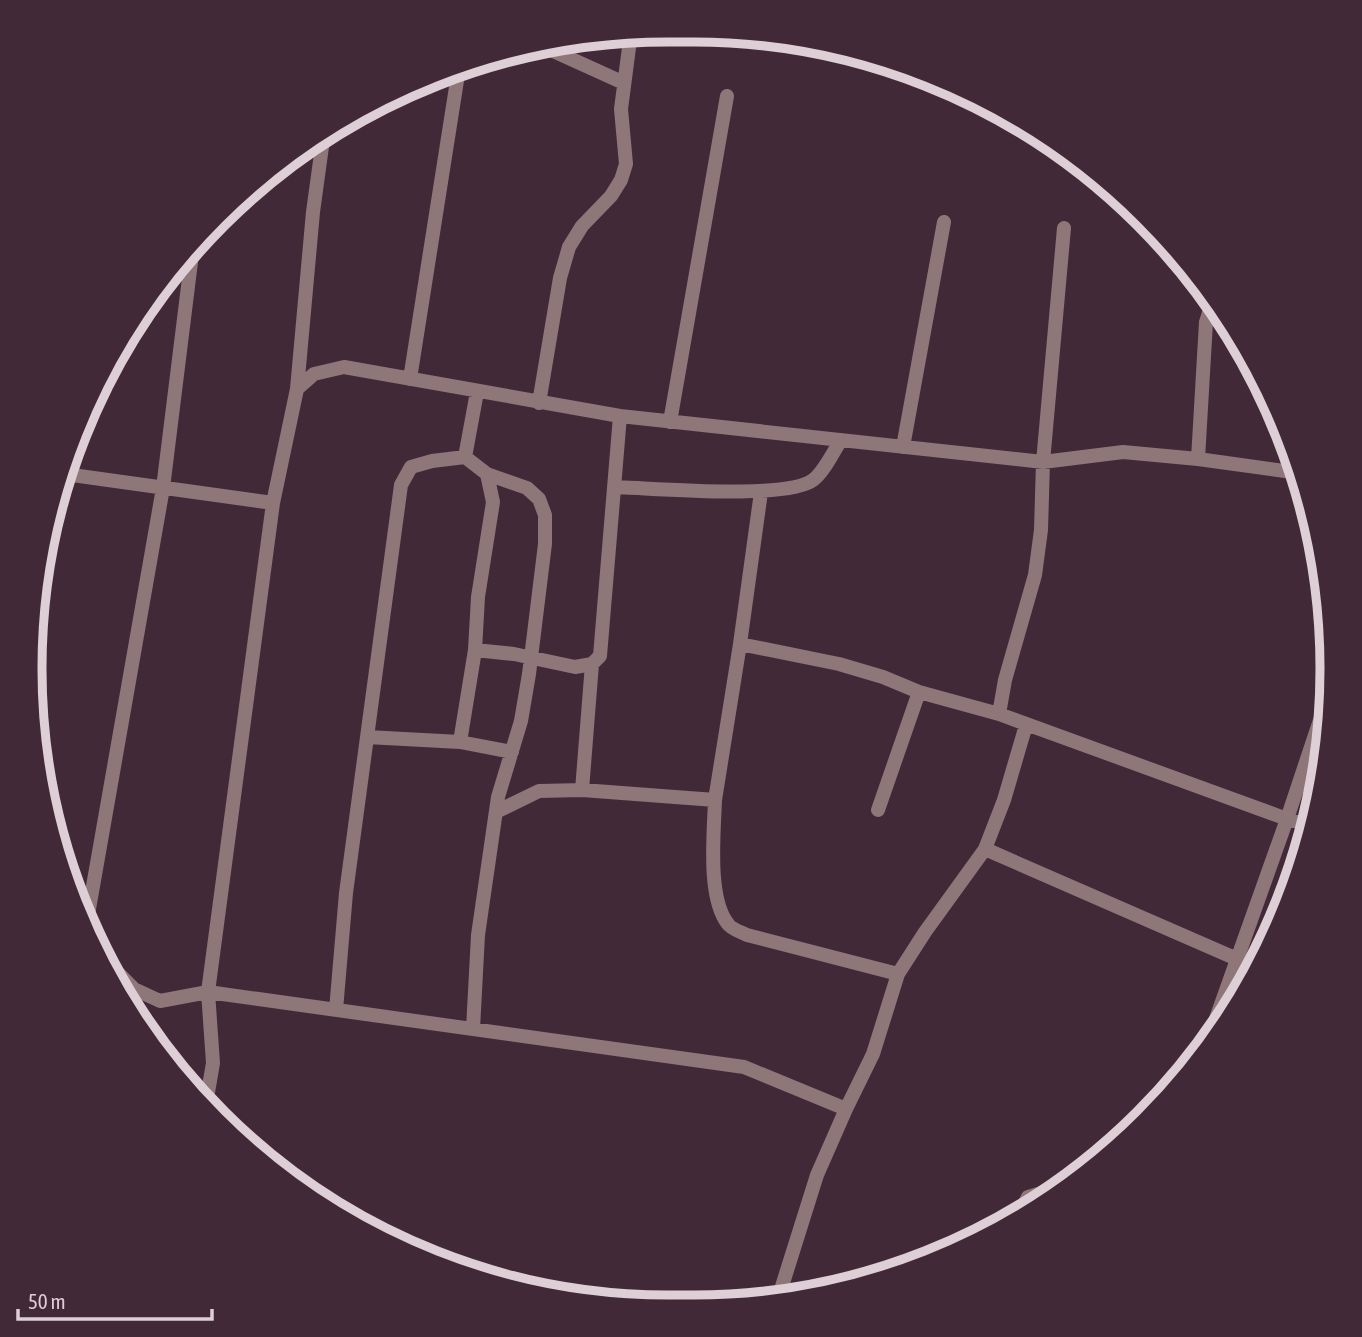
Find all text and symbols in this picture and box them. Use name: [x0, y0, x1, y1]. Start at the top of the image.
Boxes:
scale bar: [18, 1278, 212, 1322]
text: 50 m: [28, 1289, 66, 1313]

